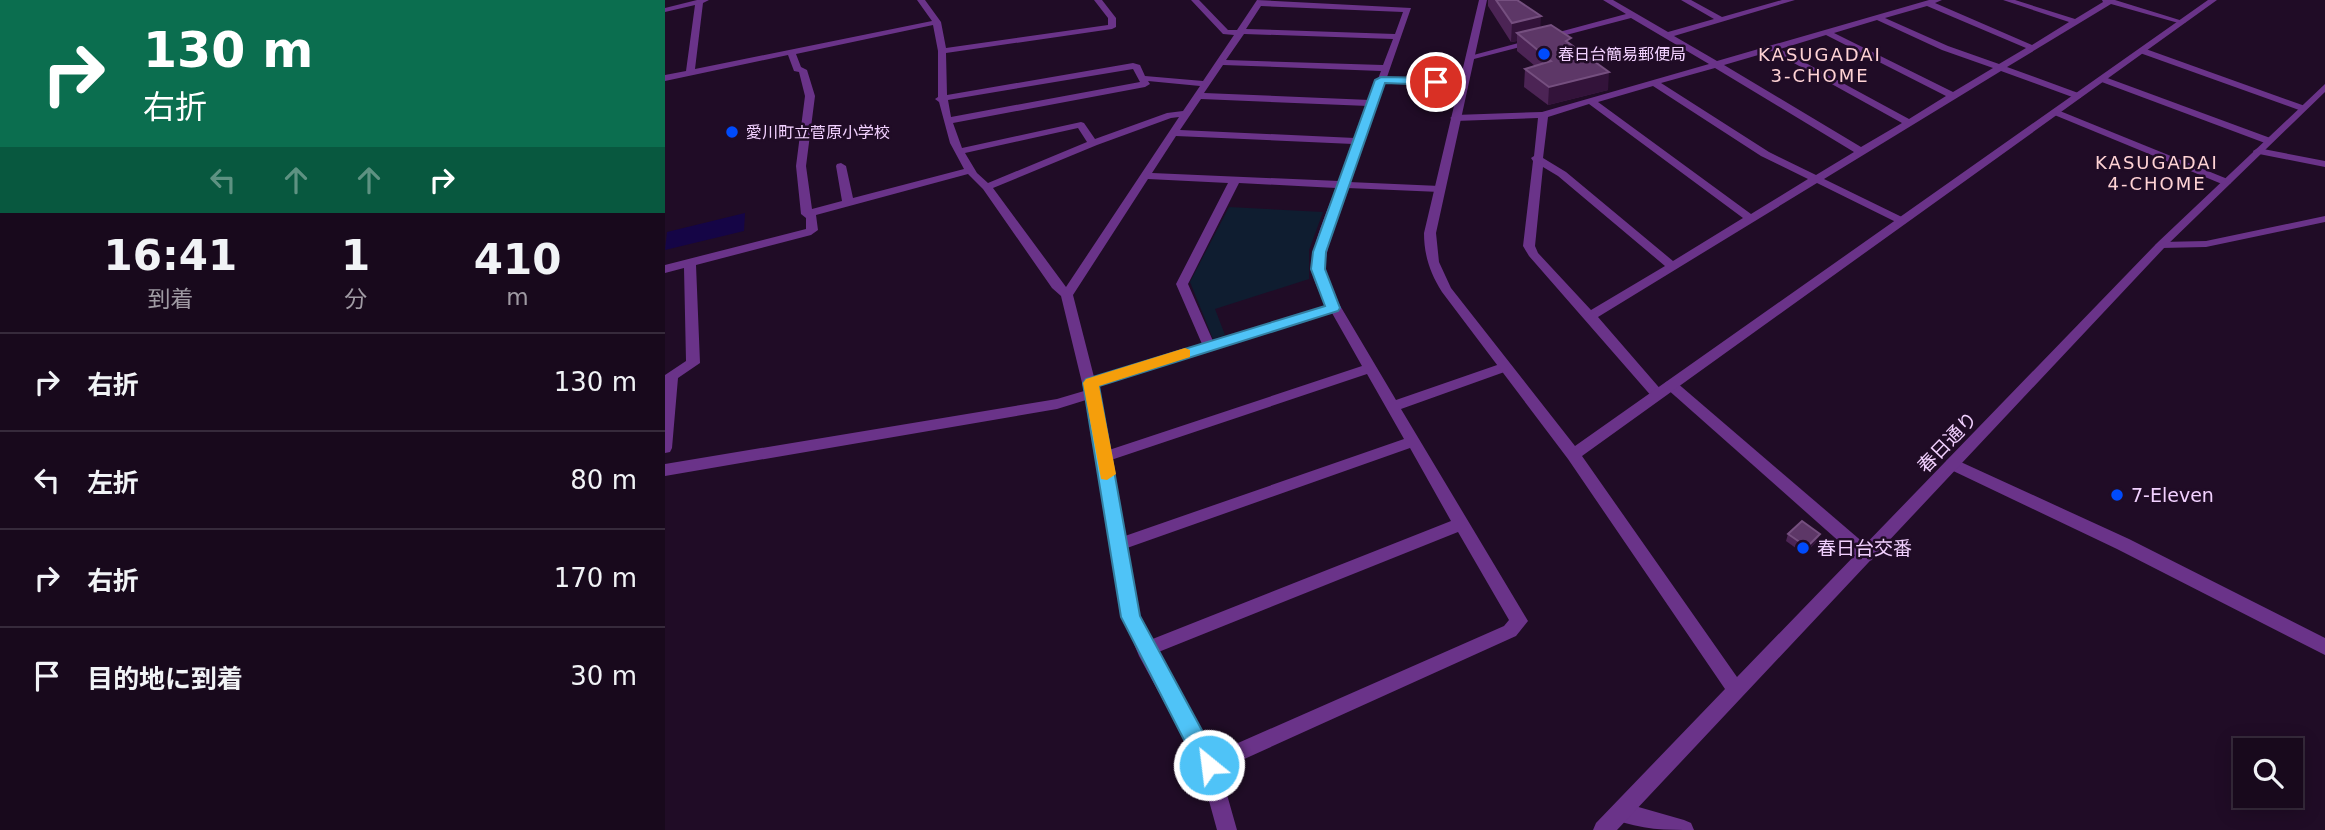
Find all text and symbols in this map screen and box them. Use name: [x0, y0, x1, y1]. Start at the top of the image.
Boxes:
text: 130 m: [143, 22, 313, 79]
icon: right: [28, 28, 119, 119]
district label: KASUGADAI 3-CHOME: [1758, 44, 1882, 86]
place label: 春日台簡易郵便局: [1558, 45, 1686, 64]
marker: 春日台簡易郵便局: [1536, 46, 1552, 62]
pin: [1406, 52, 1466, 112]
icon: arrive: [1417, 63, 1455, 101]
text: 右折: [143, 88, 207, 126]
place label: 愛川町立菅原小学校: [746, 123, 890, 142]
marker: 愛川町立菅原小学校: [724, 124, 740, 140]
district label: KASUGADAI 4-CHOME: [2095, 152, 2219, 194]
icon: left: [204, 161, 242, 199]
icon: ahead: [277, 161, 315, 199]
icon: ahead: [350, 161, 388, 199]
icon: right: [423, 161, 461, 199]
text: 16:41: [104, 231, 237, 280]
text: 1: [341, 231, 370, 280]
text: 410: [474, 235, 561, 284]
text: m: [506, 284, 529, 310]
text: 到着: [147, 286, 193, 312]
text: 分: [344, 286, 367, 312]
icon: right: [28, 363, 66, 401]
text: 130 m: [554, 367, 637, 397]
text: 右折: [87, 370, 139, 400]
street label: 春日通り: [1913, 407, 1981, 477]
icon: left: [28, 461, 66, 499]
text: 80 m: [570, 465, 637, 495]
text: 左折: [87, 468, 139, 498]
place label: 7-Eleven: [2131, 484, 2214, 506]
marker: 7-Eleven: [2109, 487, 2125, 503]
place label: 春日台交番: [1817, 537, 1912, 559]
marker: 春日台交番: [1795, 540, 1811, 556]
icon: right: [28, 559, 66, 597]
text: 170 m: [554, 563, 637, 593]
text: 右折: [87, 566, 139, 596]
icon: arrive: [28, 657, 66, 695]
text: 30 m: [570, 661, 637, 691]
text: 目的地に到着: [87, 664, 243, 694]
position arrow: [1172, 728, 1246, 802]
map controls: [2233, 738, 2303, 808]
button: search: [2233, 738, 2303, 808]

